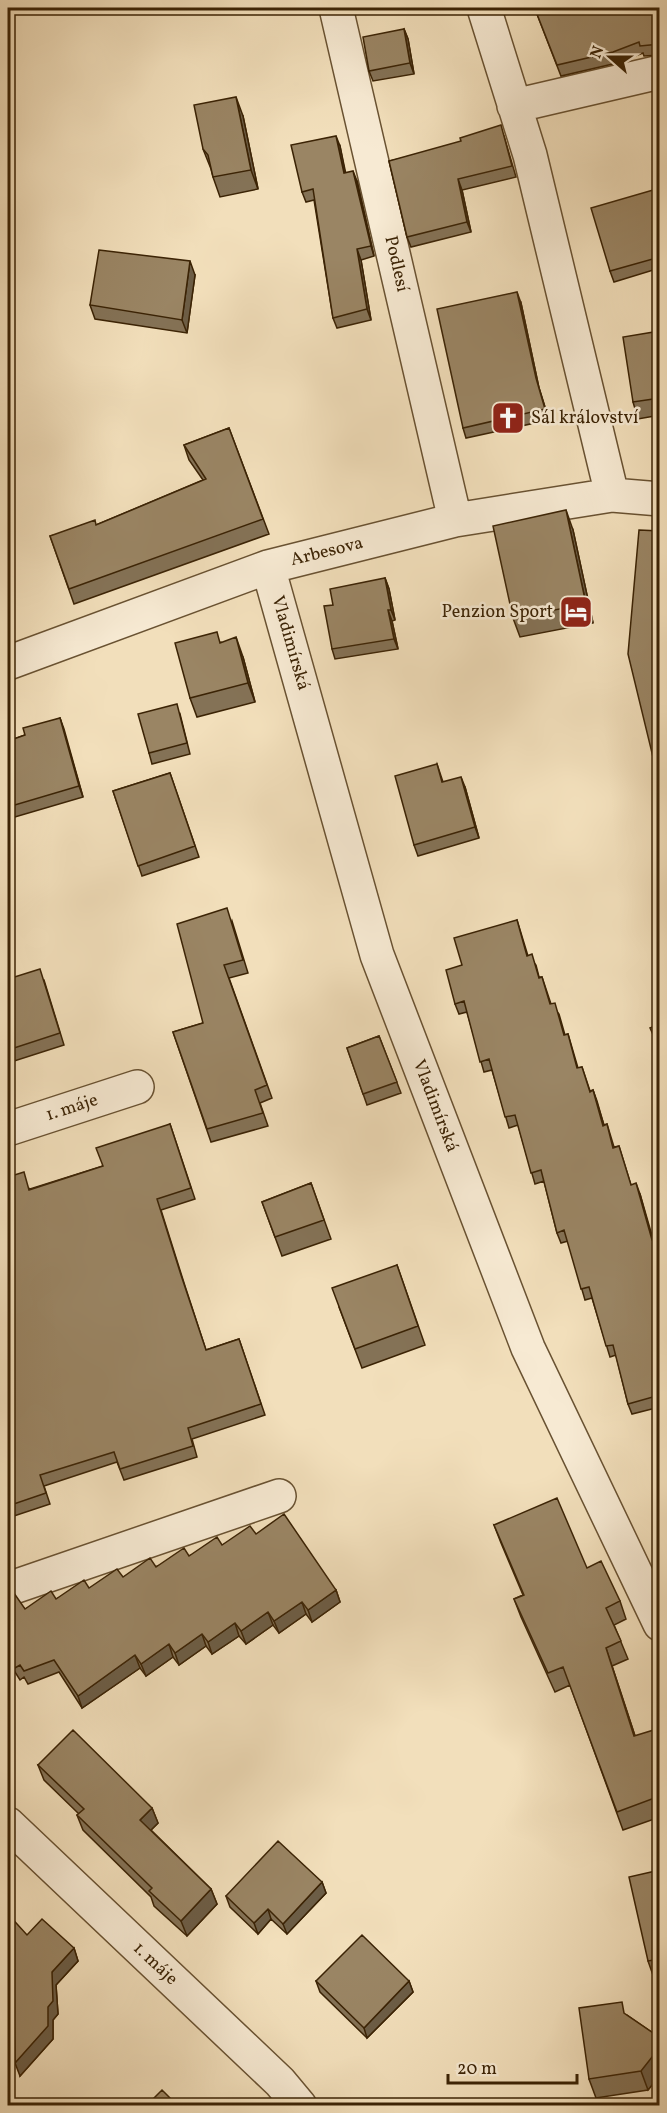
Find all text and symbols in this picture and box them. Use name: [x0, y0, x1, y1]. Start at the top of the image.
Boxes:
north arrow: [580, 27, 640, 87]
text: N: [586, 43, 610, 62]
street label: Podlesí: [377, 233, 415, 295]
church icon: Sál království: [490, 400, 526, 436]
place label: Sál království: [531, 406, 639, 431]
street label: Arbesova: [288, 531, 366, 573]
street label: Vladimírská: [265, 593, 315, 693]
hotel icon: Penzion Sport: [558, 594, 594, 630]
place label: Penzion Sport: [442, 600, 553, 625]
street label: Vladimírská: [406, 1056, 464, 1156]
street label: 1. máje: [43, 1088, 101, 1128]
street label: 1. máje: [127, 1937, 183, 1991]
scale bar: [448, 2047, 577, 2085]
text: 20 m: [457, 2057, 497, 2082]

